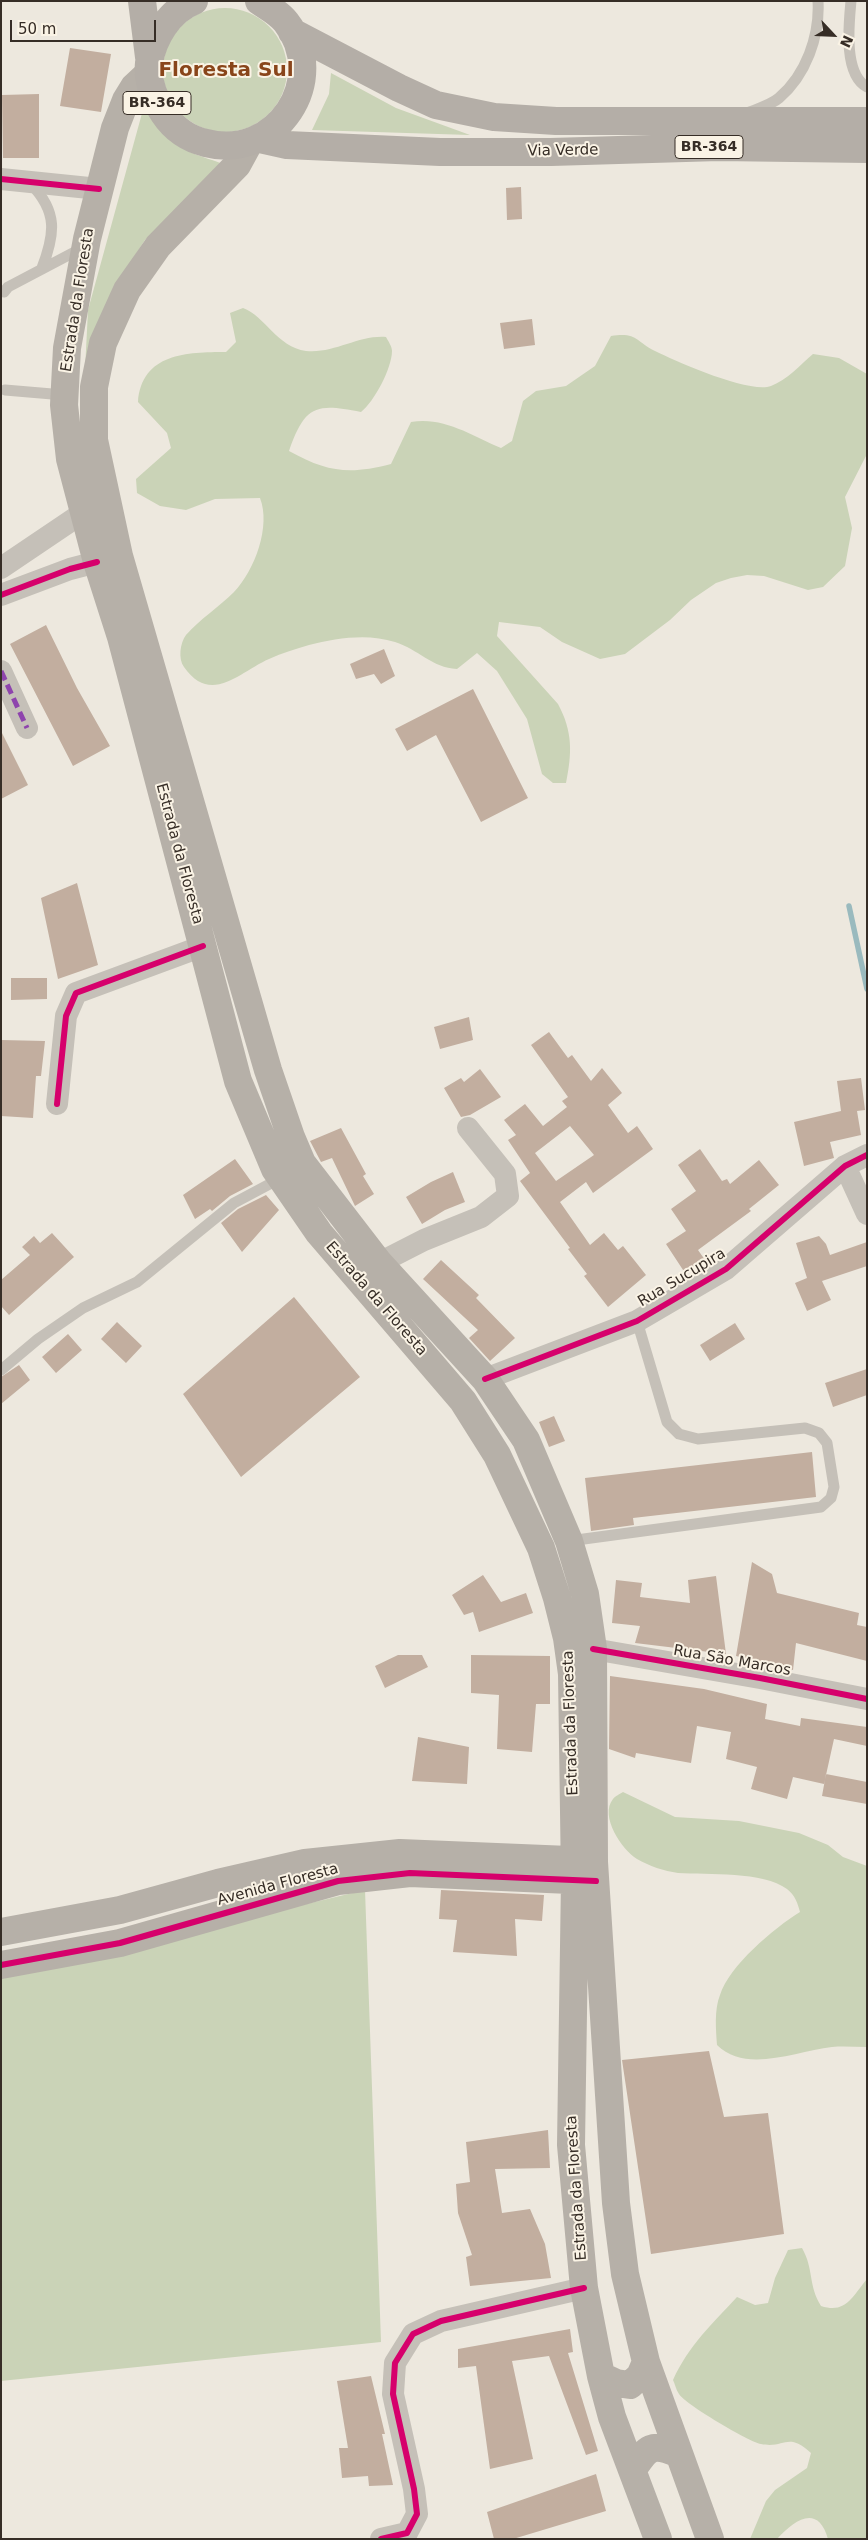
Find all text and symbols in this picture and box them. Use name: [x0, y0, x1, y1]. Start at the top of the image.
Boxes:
scale bar: [12, 10, 159, 42]
north arrow: [808, 10, 858, 60]
text: 50 m: [18, 20, 56, 38]
text: N: [837, 33, 856, 50]
district label: Floresta Sul: [158, 59, 294, 83]
road number: BR-364: [123, 92, 191, 115]
road number: BR-364: [675, 136, 743, 158]
street label: Via Verde: [527, 141, 599, 161]
street label: Estrada da Floresta: [58, 227, 98, 373]
street label: Estrada da Floresta: [151, 781, 207, 927]
street label: Estrada da Floresta: [322, 1238, 430, 1360]
street label: Rua Sucupira: [635, 1245, 729, 1311]
street label: Rua São Marcos: [672, 1642, 792, 1680]
street label: Estrada da Floresta: [559, 1650, 583, 1796]
street label: Avenida Floresta: [216, 1860, 340, 1910]
street label: Estrada da Floresta: [563, 2115, 591, 2261]

